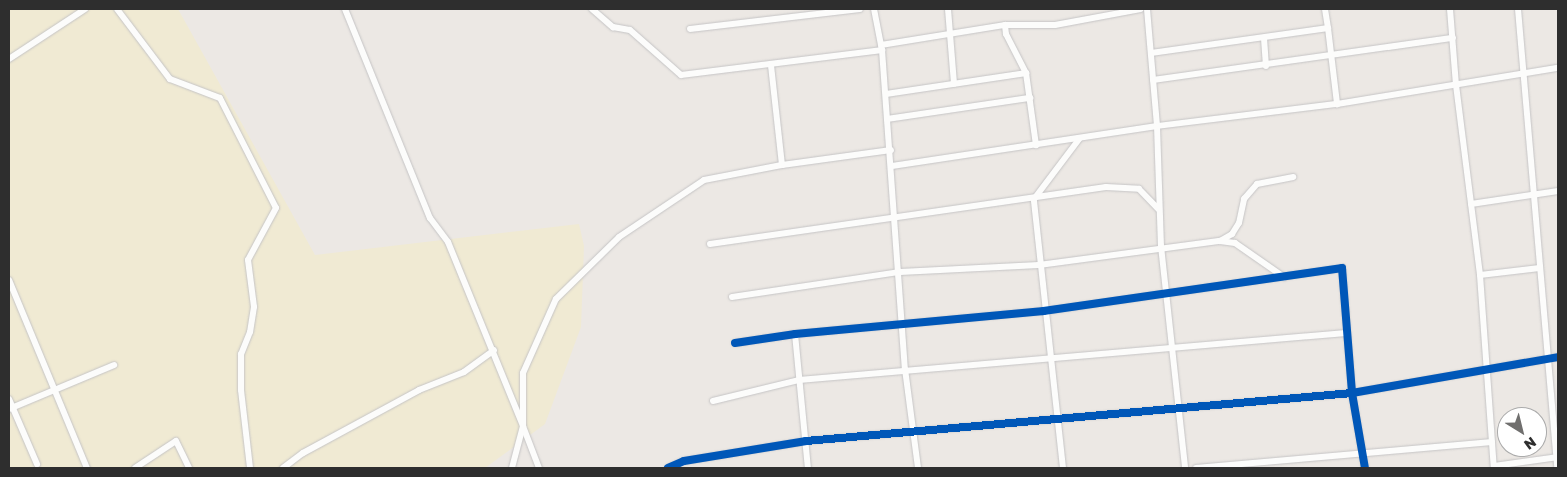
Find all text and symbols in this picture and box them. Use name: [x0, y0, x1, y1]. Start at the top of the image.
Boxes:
north arrow: [1497, 407, 1547, 457]
text: N: [1521, 434, 1540, 454]

